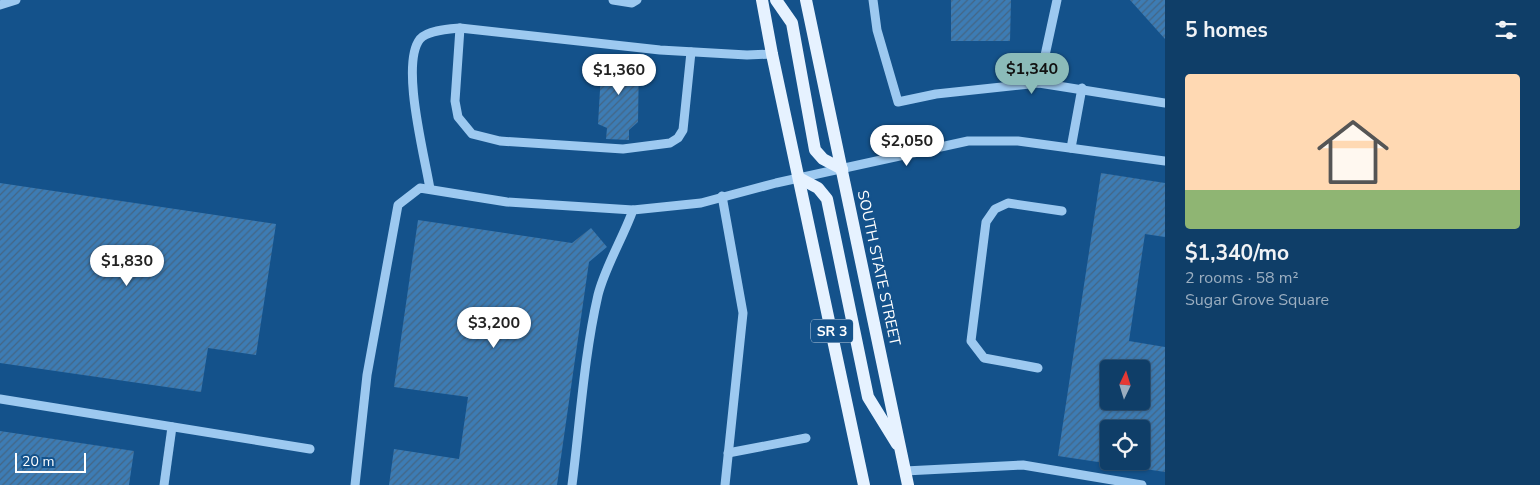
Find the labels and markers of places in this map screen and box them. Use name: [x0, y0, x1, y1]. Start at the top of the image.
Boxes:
pin: $1,340: [991, 52, 1073, 95]
pin: $1,360: [578, 54, 660, 96]
pin: $2,050: [866, 124, 948, 167]
pin: $1,830: [86, 244, 168, 287]
pin: $3,200: [453, 306, 535, 349]

